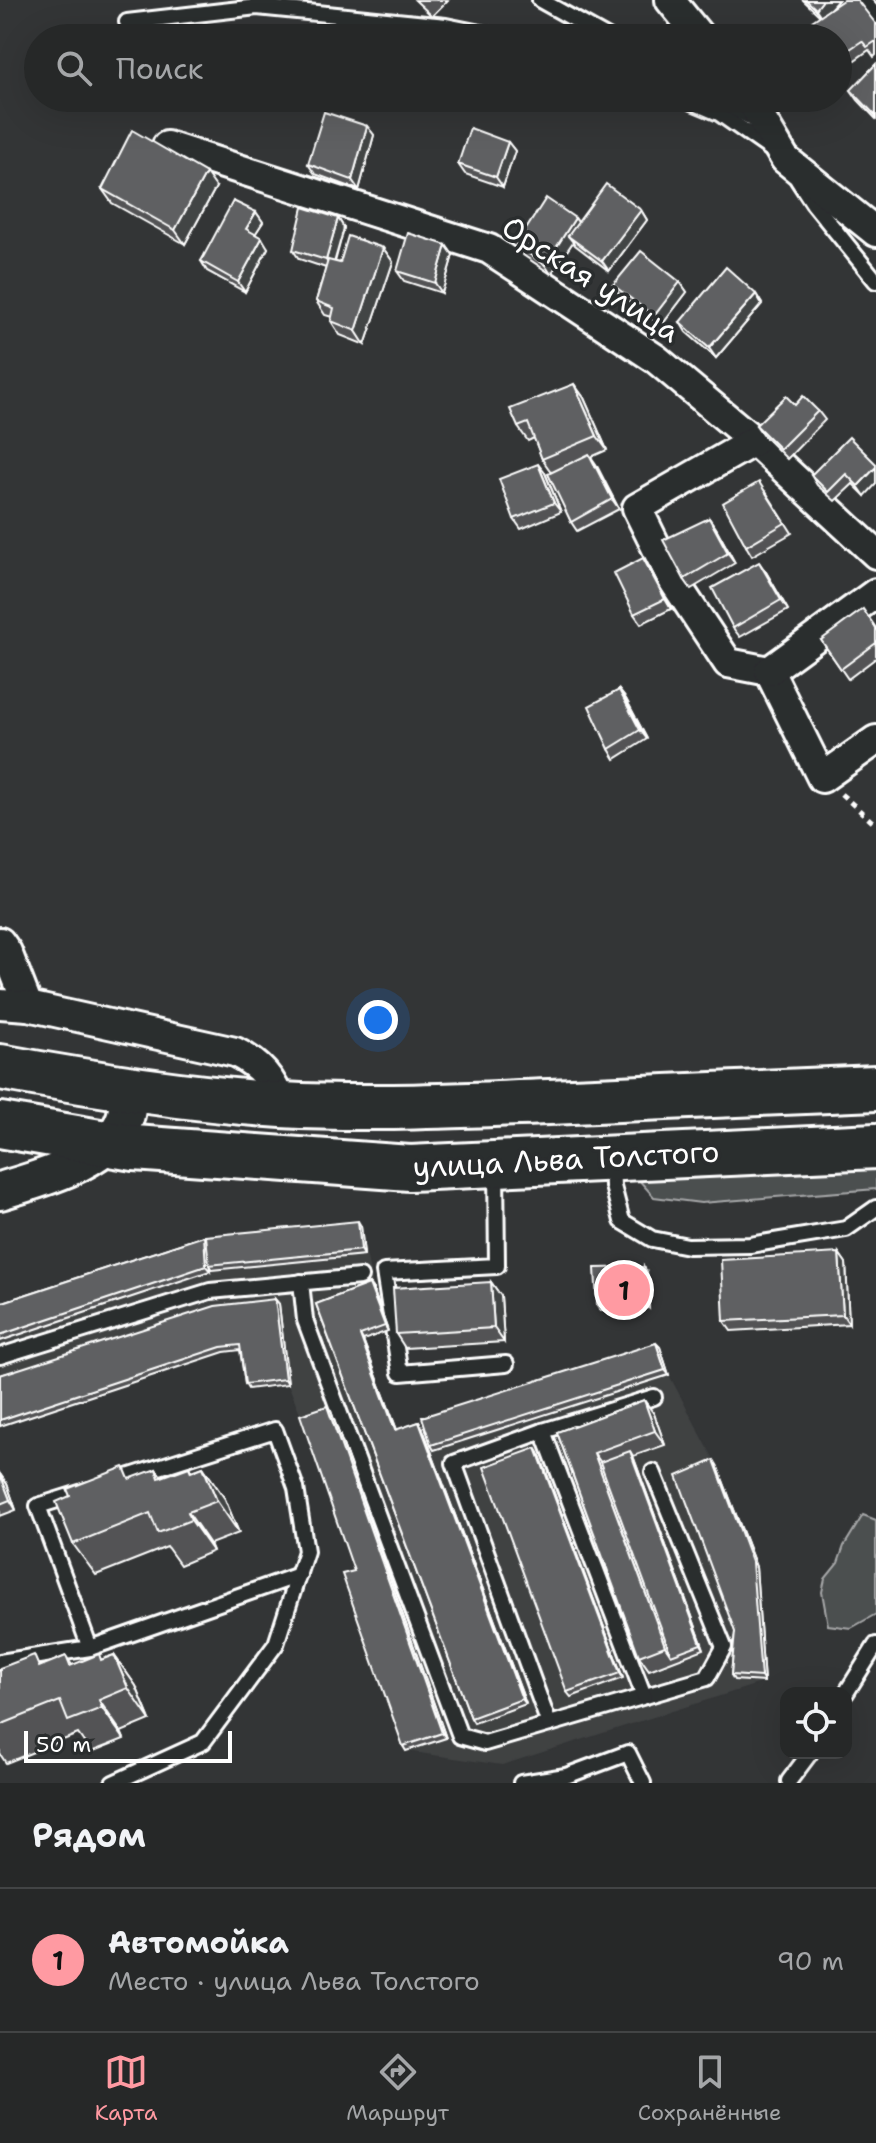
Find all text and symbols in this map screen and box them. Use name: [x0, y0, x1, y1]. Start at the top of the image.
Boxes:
search box: [24, 24, 852, 112]
icon: search: [52, 46, 96, 90]
text: Поиск: [116, 48, 204, 89]
street label: Орская улица: [494, 206, 688, 352]
your location: [358, 1000, 398, 1040]
street label: улица Льва Толстого: [412, 1130, 720, 1188]
pin: 1: [598, 1260, 650, 1320]
map controls: [780, 1687, 852, 1759]
button: locate: [780, 1687, 852, 1759]
scale bar: [24, 1727, 232, 1763]
text: 50 m: [36, 1730, 91, 1759]
text: Рядом: [32, 1812, 146, 1858]
text: Автомойка: [108, 1922, 289, 1963]
text: 1: [52, 1943, 64, 1978]
text: 90 m: [777, 1943, 844, 1978]
text: Место · улица Льва Толстого: [108, 1963, 480, 1998]
tab: Карта: [94, 2050, 157, 2127]
tab: Маршрут: [346, 2050, 449, 2127]
tab: Сохранённые: [638, 2050, 782, 2127]

